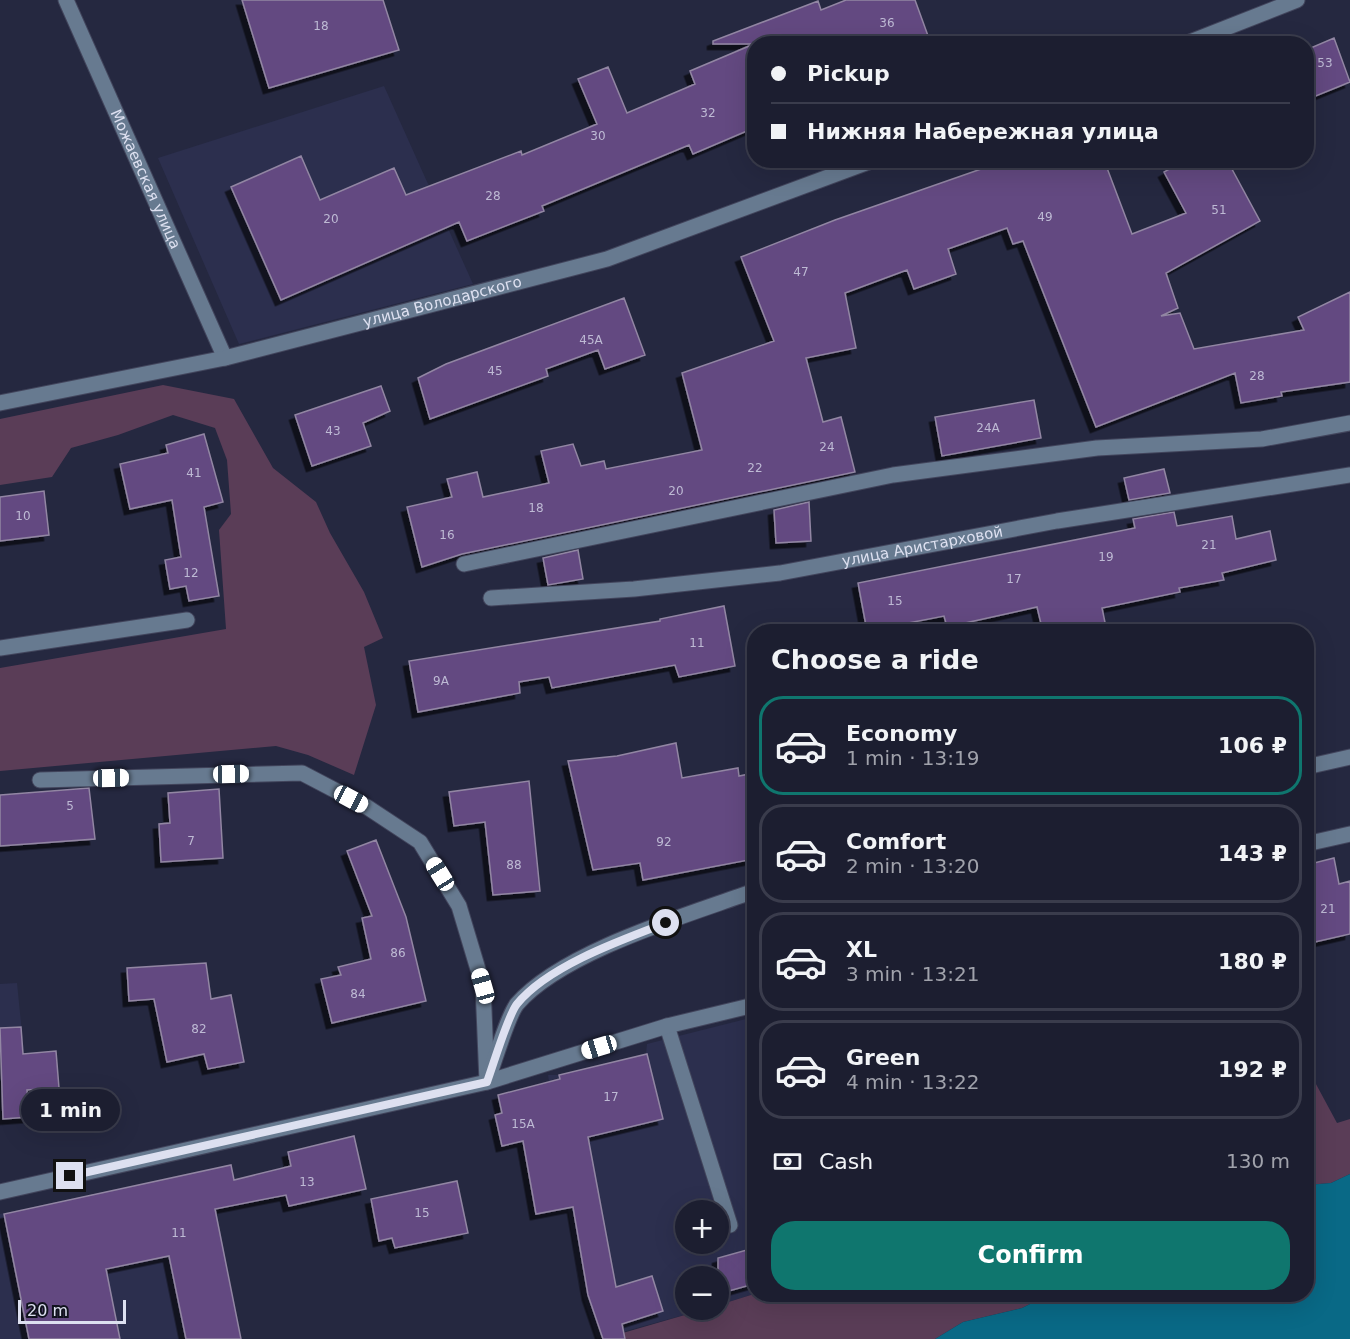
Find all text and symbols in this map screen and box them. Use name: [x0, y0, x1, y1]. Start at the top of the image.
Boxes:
house number: 36: [879, 16, 895, 30]
house number: 18: [313, 19, 329, 33]
house number: 53: [1317, 56, 1333, 70]
text: Pickup: [807, 61, 890, 86]
house number: 32: [700, 106, 716, 120]
street label: Можаевская улица: [107, 107, 184, 252]
text: Нижняя Набережная улица: [807, 119, 1159, 144]
house number: 30: [590, 129, 606, 143]
house number: 28: [485, 189, 501, 203]
house number: 51: [1211, 203, 1227, 217]
house number: 49: [1037, 210, 1053, 224]
house number: 20: [323, 212, 339, 226]
house number: 47: [793, 265, 809, 279]
street label: улица Володарского: [361, 272, 524, 331]
house number: 45А: [579, 333, 604, 347]
house number: 45: [487, 364, 503, 378]
house number: 28: [1249, 369, 1265, 383]
house number: 24А: [976, 421, 1001, 435]
house number: 43: [325, 424, 341, 438]
house number: 24: [819, 440, 835, 454]
house number: 22: [747, 461, 763, 475]
house number: 41: [186, 466, 202, 480]
house number: 20: [668, 484, 684, 498]
house number: 18: [528, 501, 544, 515]
house number: 10: [15, 509, 31, 523]
street label: улица Аристарховой: [840, 522, 1004, 570]
house number: 16: [439, 528, 455, 542]
house number: 21: [1201, 538, 1217, 552]
house number: 19: [1098, 550, 1114, 564]
house number: 12: [183, 566, 199, 580]
house number: 17: [1006, 572, 1022, 586]
house number: 15: [887, 594, 903, 608]
house number: 11: [689, 636, 705, 650]
text: Choose a ride: [771, 644, 979, 675]
house number: 9А: [433, 674, 450, 688]
icon: car: [774, 719, 828, 773]
text: Economy: [846, 721, 957, 746]
text: 106 ₽: [1218, 733, 1287, 758]
text: 1 min · 13:19: [846, 746, 980, 770]
car: [213, 765, 249, 783]
car: [93, 769, 129, 787]
car: [331, 783, 371, 815]
house number: 5: [66, 799, 74, 813]
icon: car: [774, 827, 828, 881]
text: Comfort: [846, 829, 946, 854]
house number: 7: [187, 834, 195, 848]
house number: 92: [656, 835, 672, 849]
text: 143 ₽: [1218, 841, 1287, 866]
car: [423, 854, 457, 894]
text: 2 min · 13:20: [846, 854, 980, 878]
house number: 88: [506, 858, 522, 872]
house number: 21: [1320, 902, 1336, 916]
route start: [652, 909, 679, 936]
icon: car: [774, 935, 828, 989]
text: XL: [846, 937, 877, 962]
house number: 86: [390, 946, 406, 960]
text: 180 ₽: [1218, 949, 1287, 974]
text: 3 min · 13:21: [846, 962, 980, 986]
car: [469, 966, 497, 1006]
house number: 84: [350, 987, 366, 1001]
house number: 82: [191, 1022, 207, 1036]
car: [579, 1033, 619, 1061]
icon: car: [774, 1043, 828, 1097]
text: Green: [846, 1045, 920, 1070]
text: 192 ₽: [1218, 1057, 1287, 1082]
text: 4 min · 13:22: [846, 1070, 980, 1094]
callout: 1 min: [20, 1089, 119, 1131]
house number: 17: [603, 1090, 619, 1104]
text: 1 min: [39, 1098, 102, 1122]
house number: 15А: [511, 1117, 536, 1131]
icon: cash: [771, 1145, 804, 1178]
text: Cash: [819, 1149, 873, 1174]
text: 130 m: [1226, 1149, 1290, 1173]
route end: [56, 1162, 83, 1189]
house number: 13: [299, 1175, 315, 1189]
map controls: [675, 1200, 729, 1320]
button: +: [675, 1200, 729, 1254]
house number: 15: [414, 1206, 430, 1220]
button: Confirm: [771, 1221, 1290, 1290]
house number: 11: [171, 1226, 187, 1240]
button: −: [675, 1266, 729, 1320]
scale bar: [18, 1297, 126, 1324]
text: 20 m: [27, 1301, 68, 1320]

